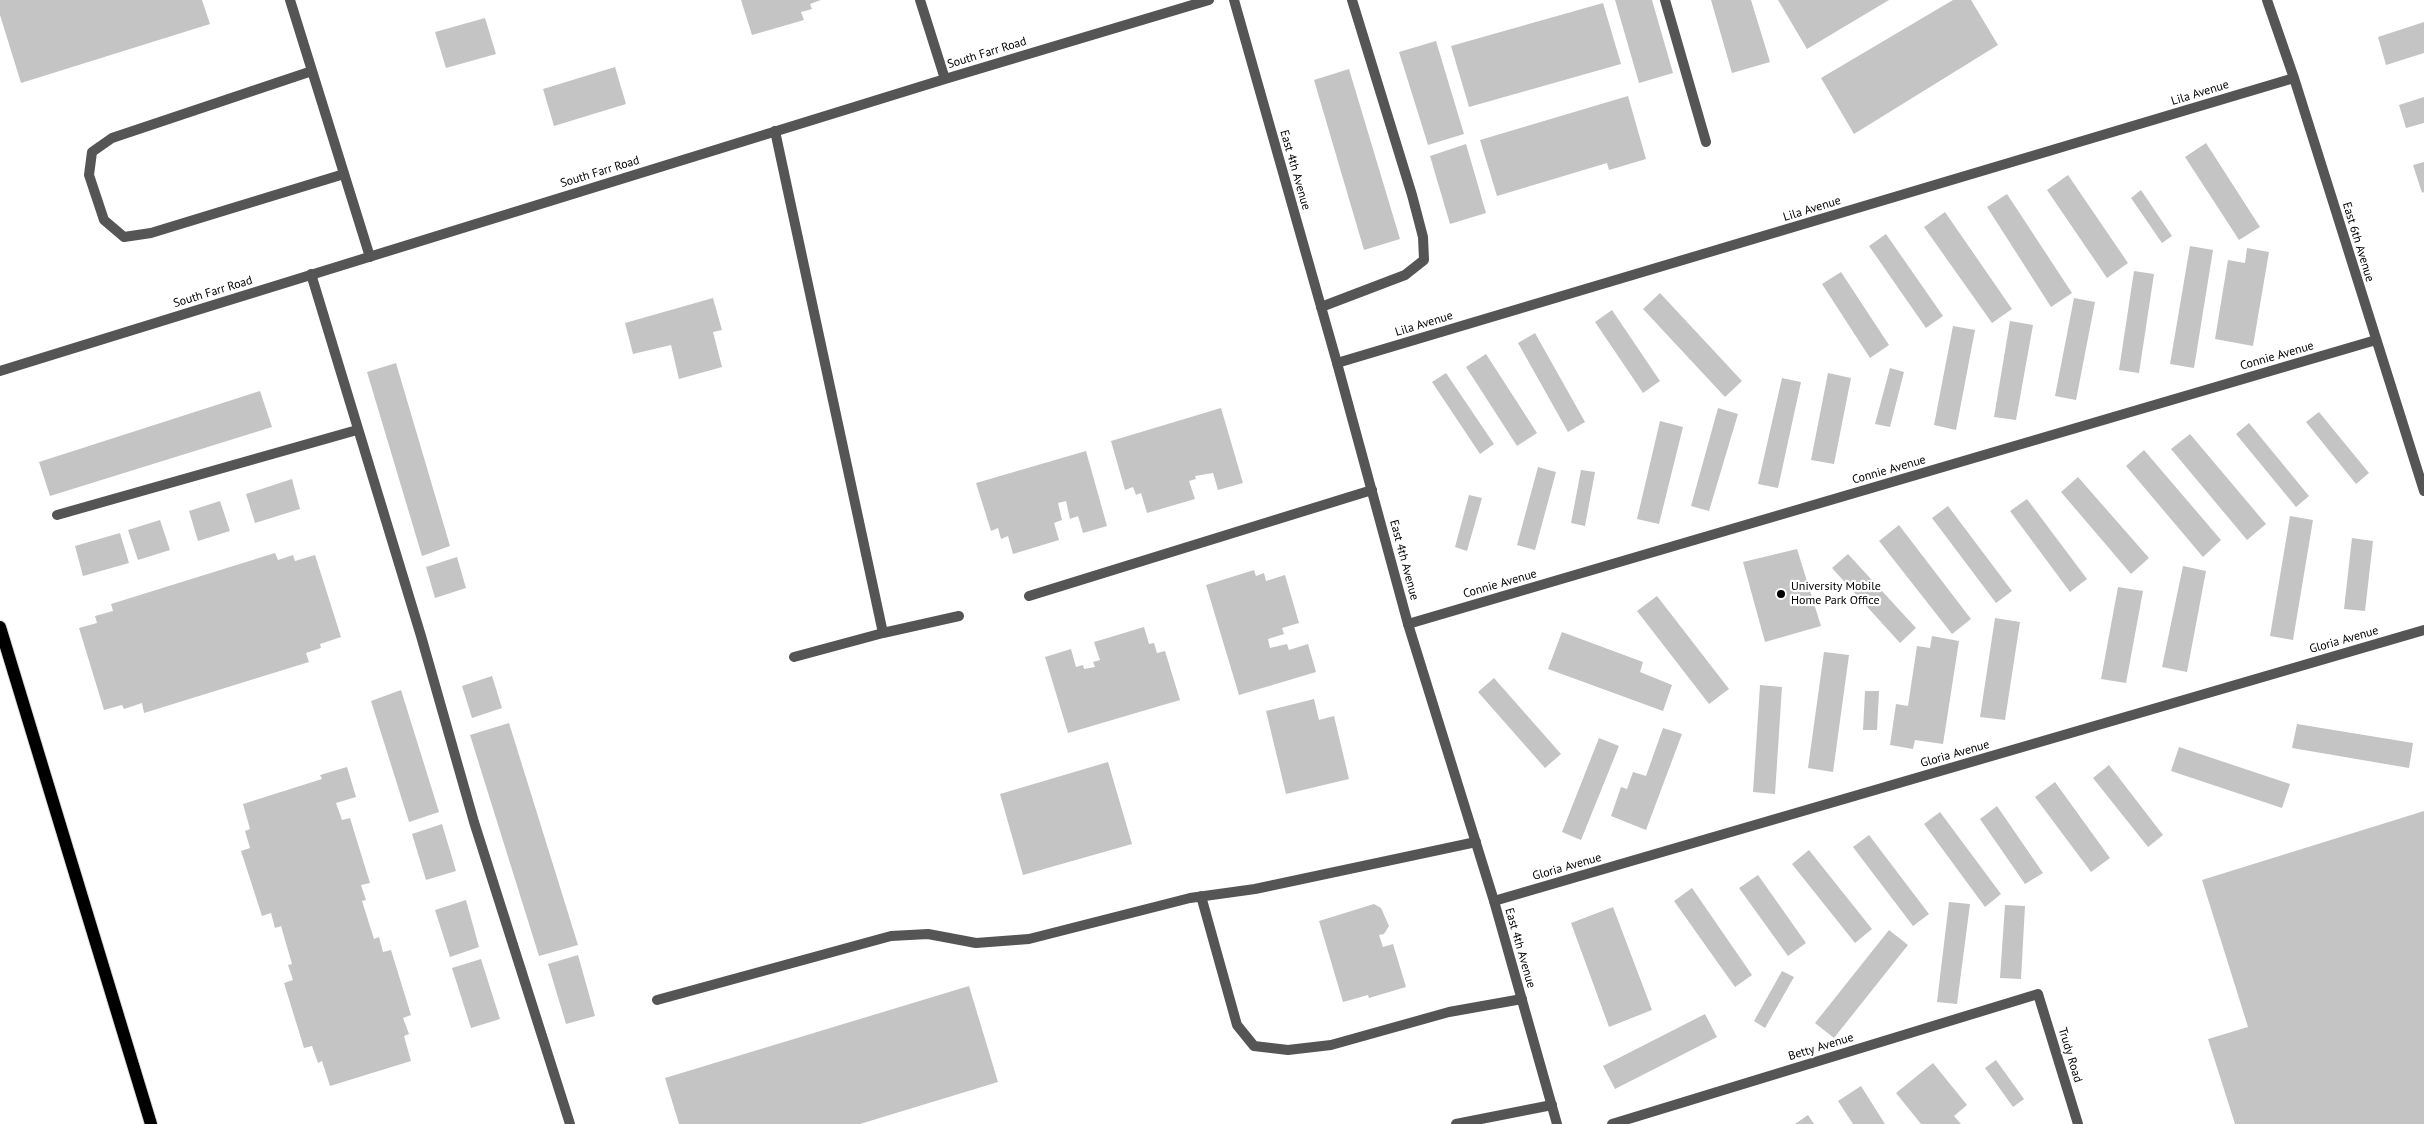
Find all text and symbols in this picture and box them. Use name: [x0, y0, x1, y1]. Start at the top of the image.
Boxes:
street label: South Farr Road: [946, 34, 1028, 72]
street label: Lila Avenue: [2169, 77, 2231, 109]
street label: East 4th Avenue: [1277, 128, 1313, 212]
street label: South Farr Road: [559, 153, 641, 191]
street label: Lila Avenue: [1781, 193, 1843, 225]
street label: East 6th Avenue: [2339, 200, 2377, 284]
street label: South Farr Road: [172, 273, 254, 311]
street label: Lila Avenue: [1393, 308, 1455, 340]
street label: Connie Avenue: [2238, 339, 2316, 373]
street label: Connie Avenue: [1850, 453, 1928, 487]
street label: East 4th Avenue: [1386, 518, 1422, 602]
street label: Connie Avenue: [1461, 567, 1539, 601]
place label: University Mobile Home Park Office: [1791, 580, 1881, 608]
marker: University Mobile Home Park Office: [1775, 588, 1787, 600]
street label: Gloria Avenue: [2308, 623, 2380, 657]
street label: Gloria Avenue: [1919, 737, 1991, 771]
street label: Gloria Avenue: [1531, 850, 1603, 884]
street label: East 4th Avenue: [1502, 906, 1538, 990]
street label: Trudy Road: [2055, 1026, 2085, 1084]
street label: Betty Avenue: [1787, 1030, 1855, 1064]

